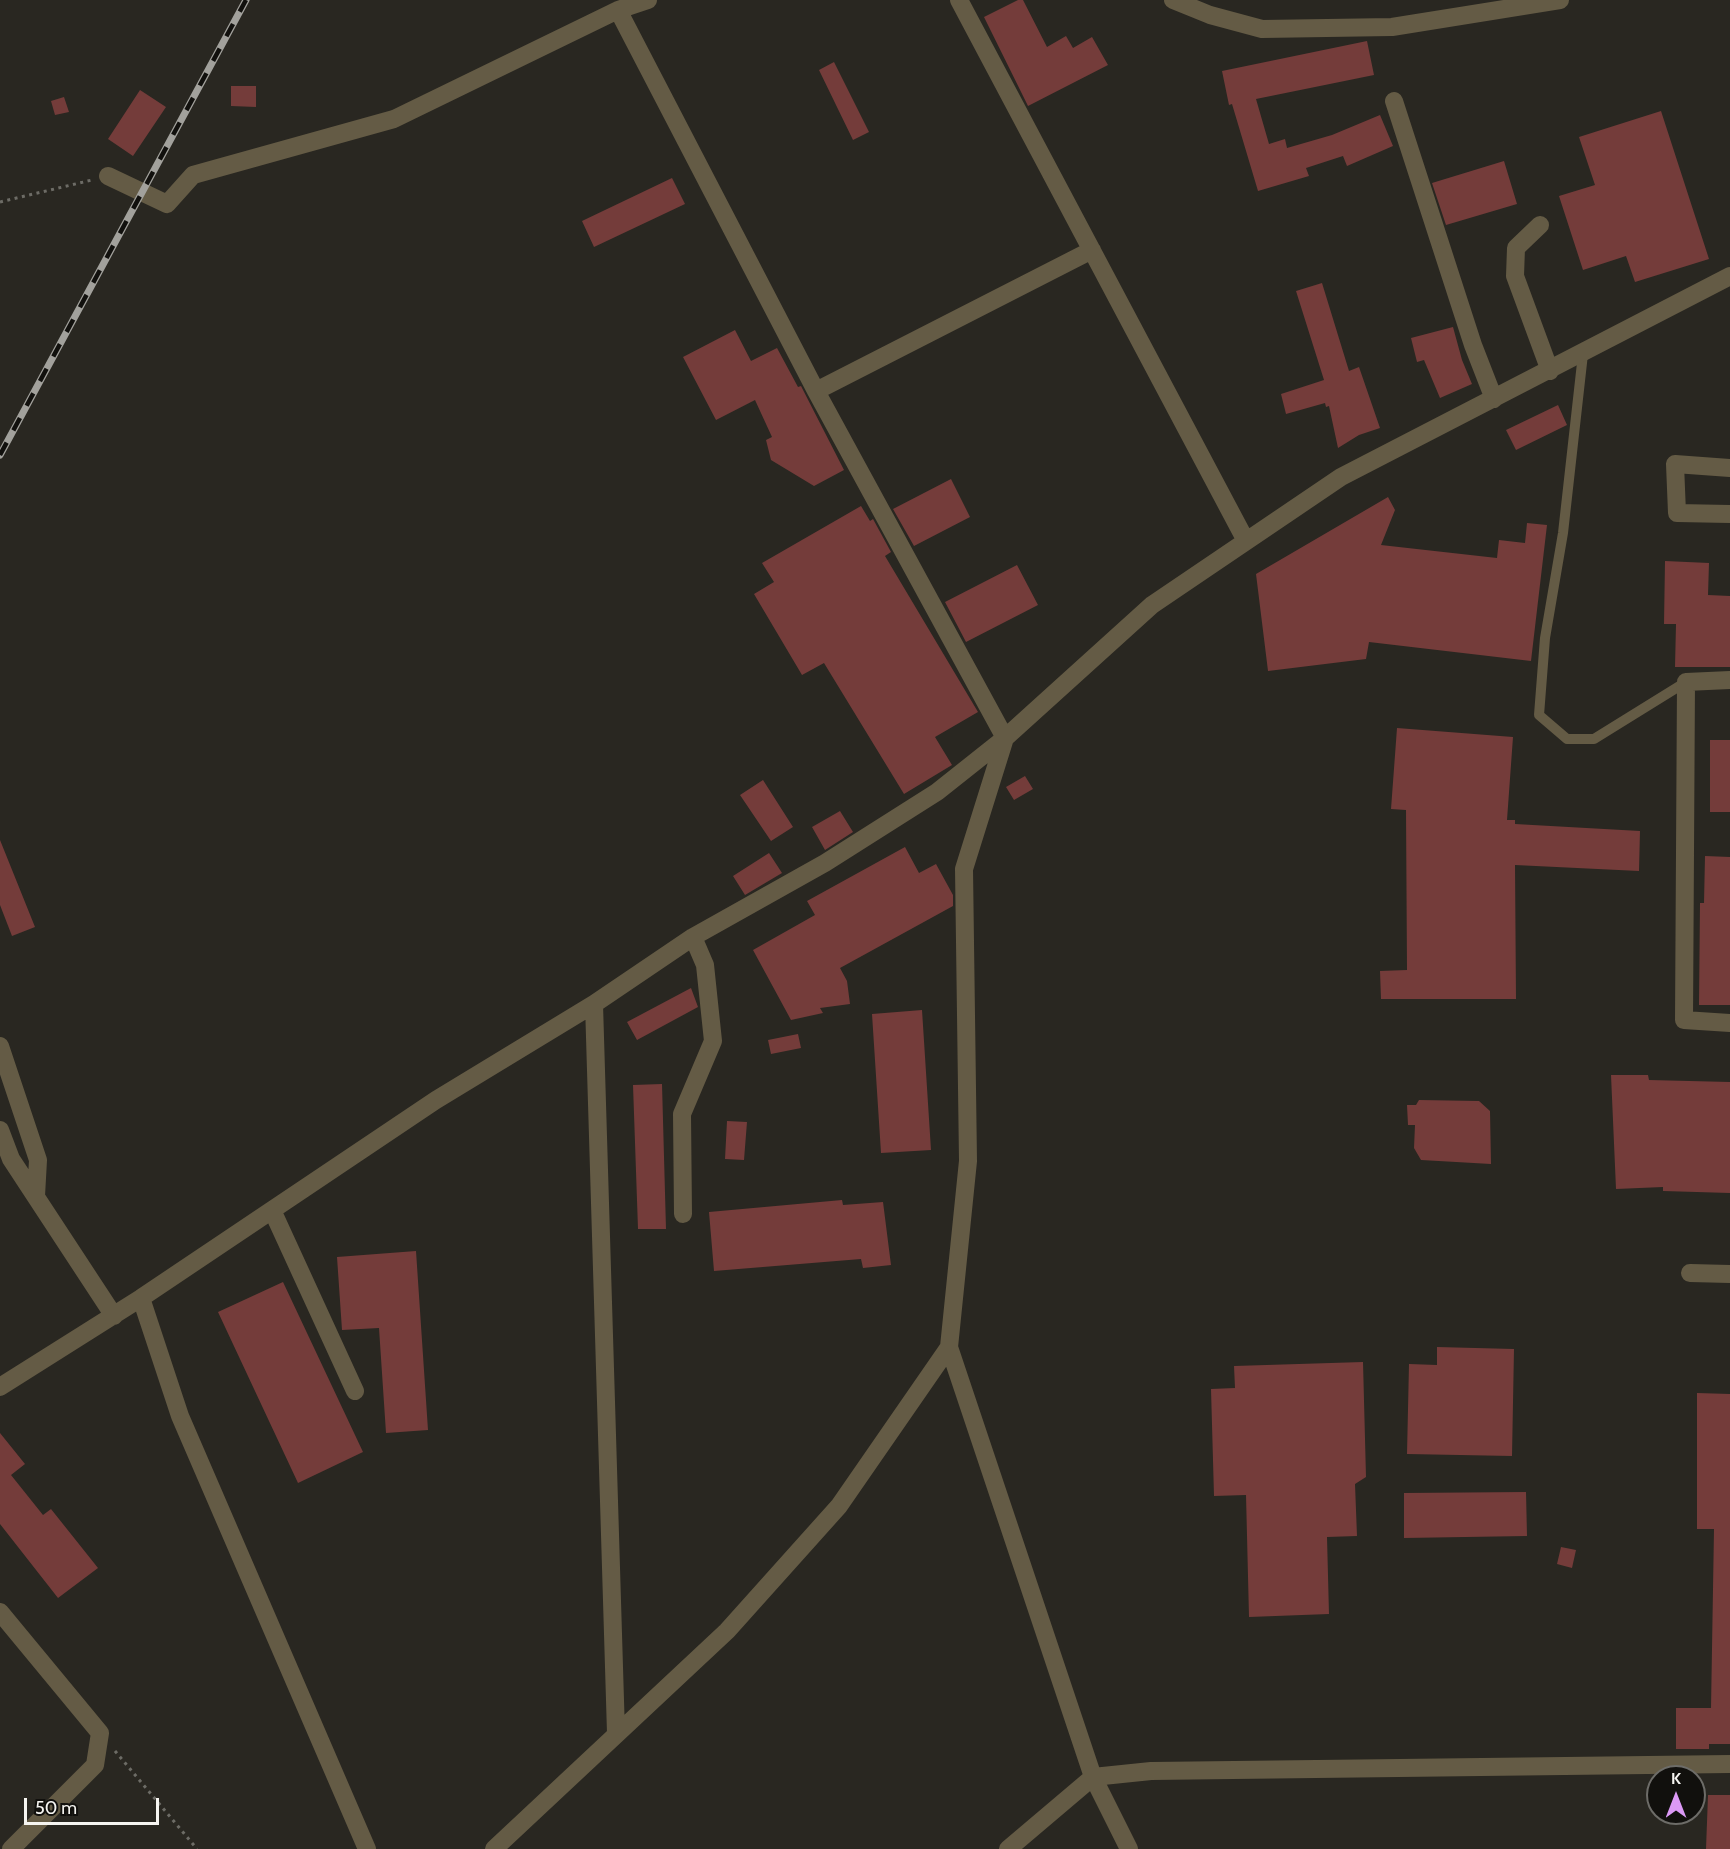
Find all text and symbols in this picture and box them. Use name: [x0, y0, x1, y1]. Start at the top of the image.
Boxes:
north arrow: [1646, 1765, 1706, 1825]
text: K: [1671, 1769, 1681, 1788]
scale bar: [27, 1786, 162, 1824]
text: 50 m: [35, 1797, 77, 1819]

